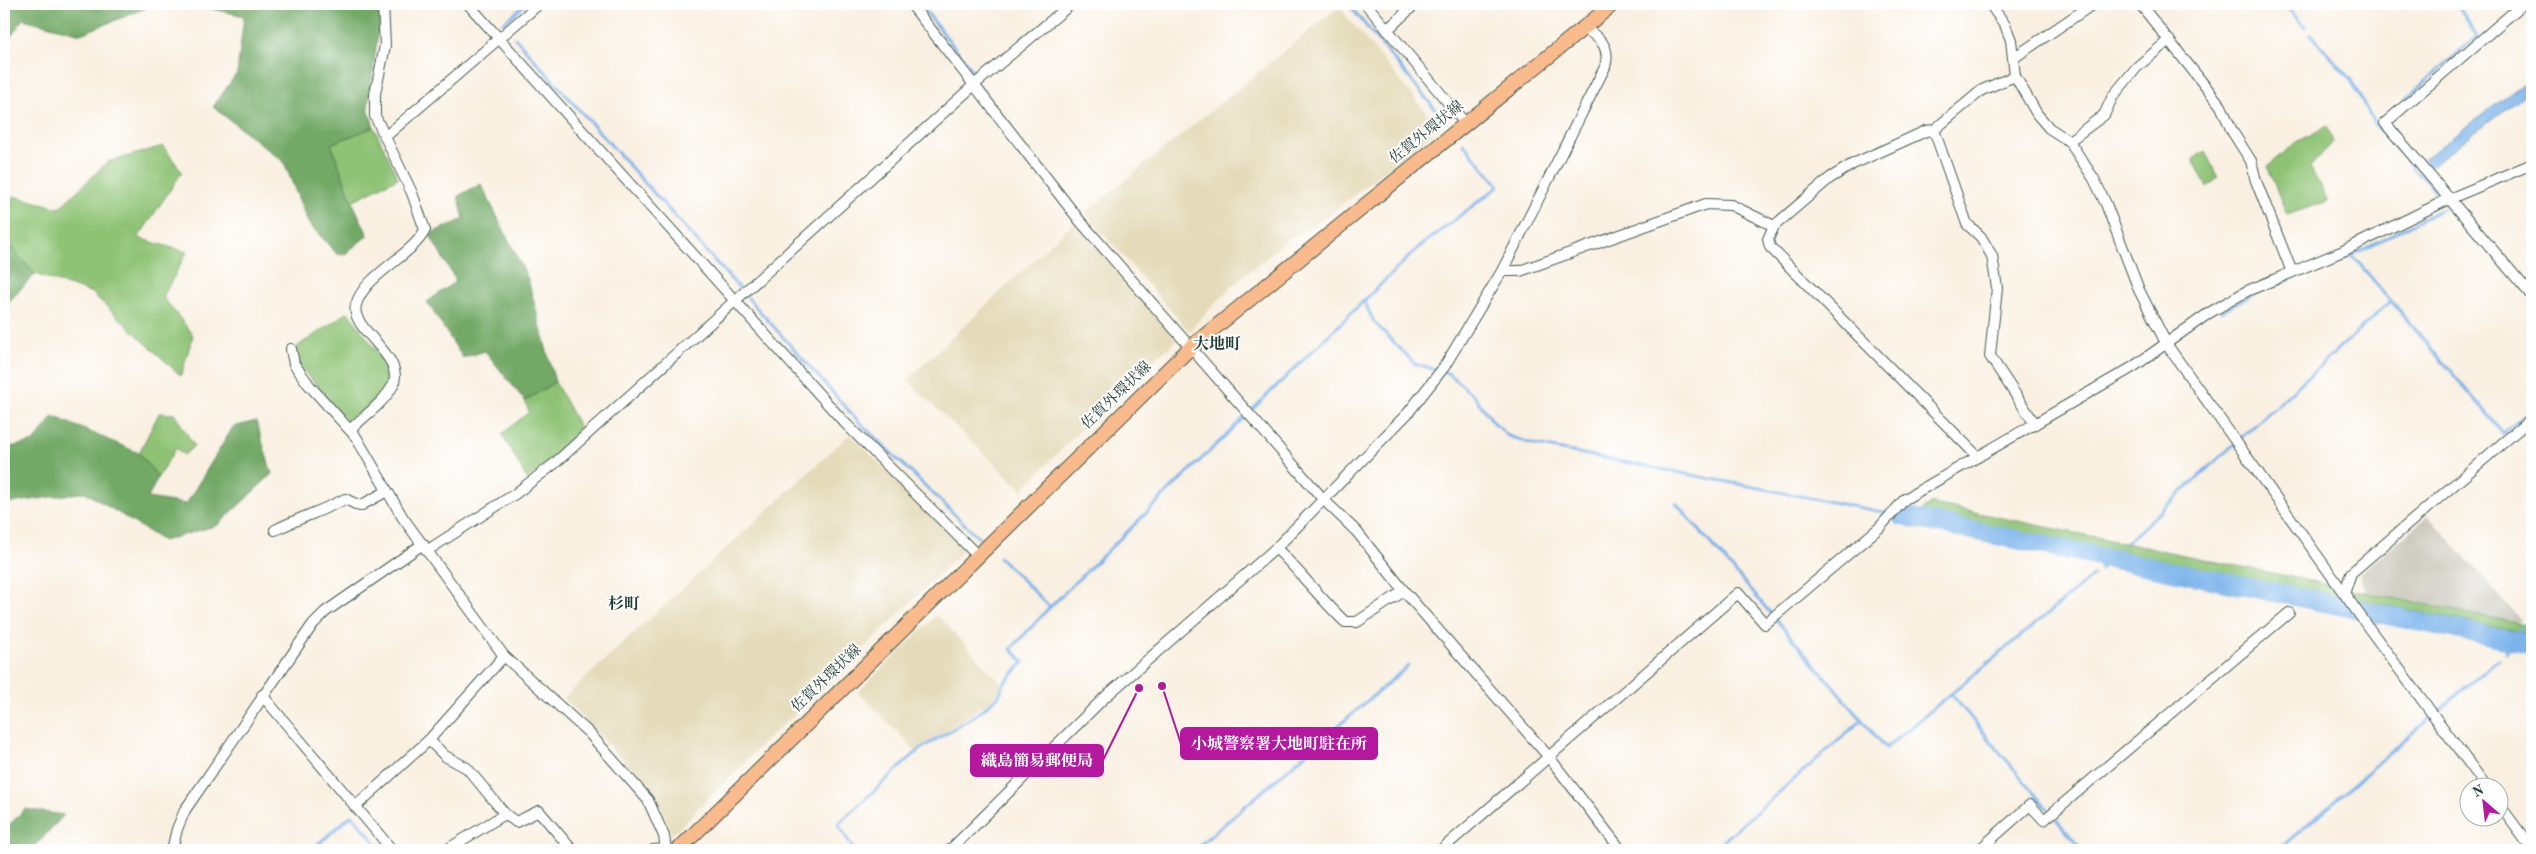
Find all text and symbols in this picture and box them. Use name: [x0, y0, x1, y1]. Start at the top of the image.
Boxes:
street label: 佐賀外環状線: [1386, 97, 1467, 167]
district label: 大地町: [1193, 335, 1241, 353]
street label: 佐賀外環状線: [1078, 358, 1155, 433]
district label: 杉町: [608, 595, 640, 613]
street label: 佐賀外環状線: [788, 641, 865, 716]
callout: 小城警察署大地町駐在所: [1181, 728, 1377, 759]
text: 小城警察署大地町駐在所: [1191, 735, 1367, 753]
callout: 織島簡易郵便局: [971, 745, 1103, 776]
text: 織島簡易郵便局: [981, 752, 1093, 770]
north arrow: [2458, 776, 2508, 826]
text: N: [2470, 783, 2487, 800]

